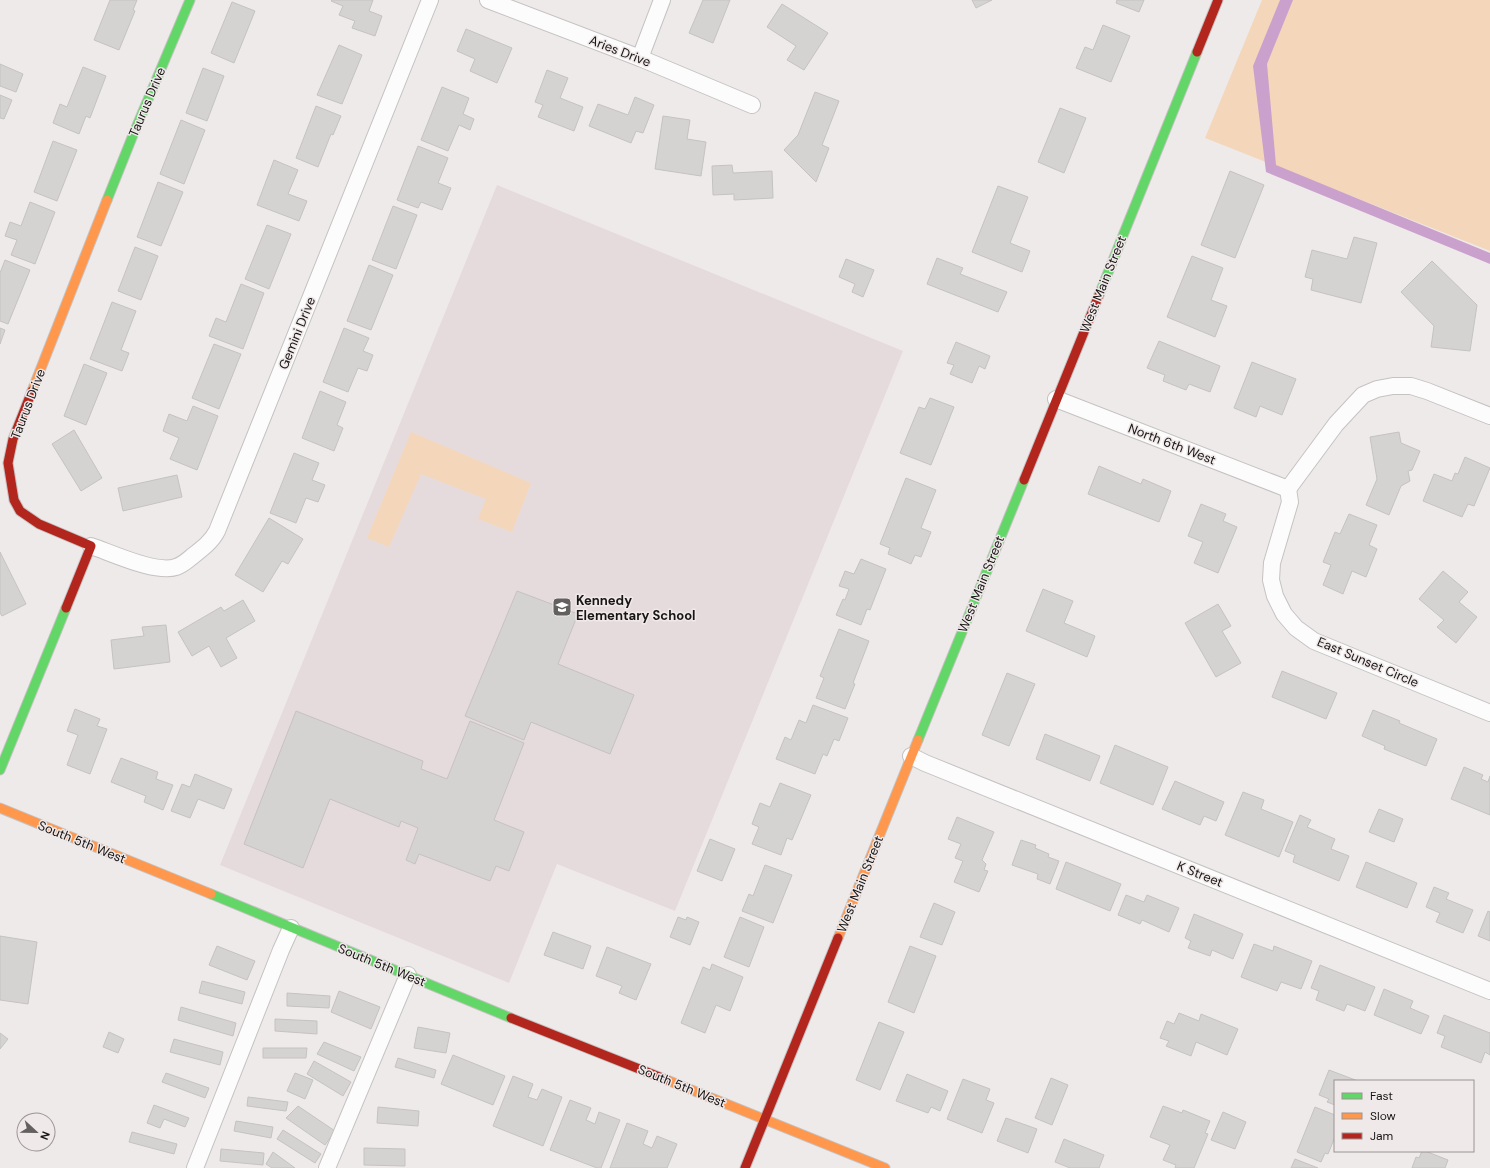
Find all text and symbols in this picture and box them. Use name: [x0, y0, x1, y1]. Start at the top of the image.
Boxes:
street label: Aries Drive: [587, 31, 653, 71]
street label: Taurus Drive: [125, 65, 169, 139]
street label: West Main Street: [1076, 233, 1130, 335]
street label: Gemini Drive: [275, 294, 319, 372]
street label: Taurus Drive: [7, 366, 49, 442]
street label: North 6th West: [1126, 420, 1218, 468]
street label: West Main Street: [954, 533, 1008, 635]
place label: Kennedy Elementary School: [576, 592, 696, 624]
school or university icon: Kennedy Elementary School: [551, 596, 573, 618]
street label: East Sunset Circle: [1315, 633, 1421, 691]
street label: South 5th West: [36, 817, 128, 867]
street label: West Main Street: [833, 833, 887, 935]
street label: K Street: [1175, 857, 1225, 891]
street label: South 5th West: [336, 940, 428, 990]
street label: South 5th West: [636, 1061, 728, 1111]
legend: [1334, 1080, 1474, 1152]
text: Fast: [1370, 1088, 1393, 1104]
text: Slow: [1370, 1108, 1396, 1124]
north arrow: [16, 1112, 56, 1152]
text: Jam: [1370, 1128, 1393, 1144]
text: N: [37, 1129, 53, 1142]

